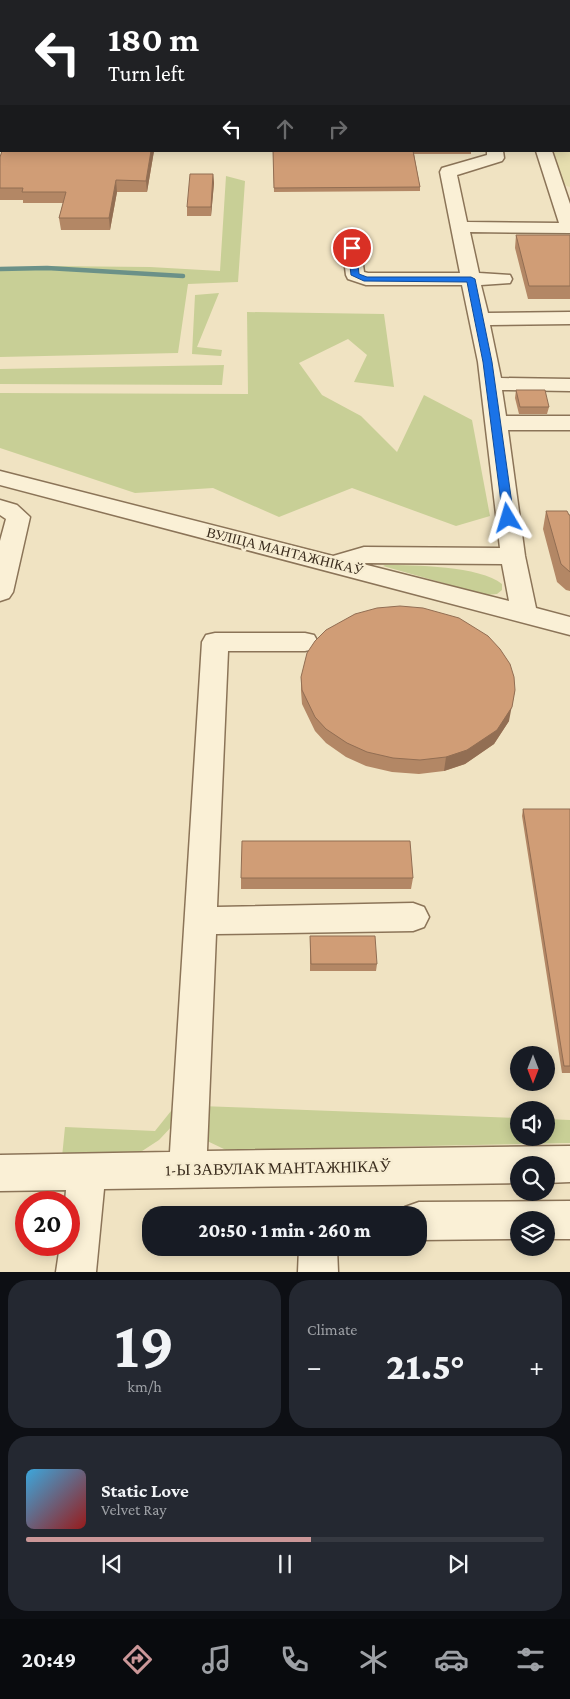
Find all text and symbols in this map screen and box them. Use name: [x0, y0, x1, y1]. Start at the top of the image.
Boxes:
icon: left: [25, 20, 90, 85]
text: 180 m: [108, 20, 199, 59]
text: Turn left: [108, 61, 185, 86]
icon: left: [218, 115, 246, 143]
icon: ahead: [271, 115, 299, 143]
icon: right: [324, 115, 352, 143]
pin: [331, 227, 373, 269]
icon: arrive: [338, 234, 366, 262]
position arrow: [481, 491, 533, 543]
street label: ВУЛІЦА МАНТАЖНІКАЎ: [205, 524, 365, 578]
north arrow: [510, 1046, 555, 1091]
map controls: [510, 1046, 555, 1256]
button: sound: [510, 1101, 555, 1146]
button: search: [510, 1156, 555, 1201]
street label: 1-Ы ЗАВУЛАК МАНТАЖНІКАЎ: [165, 1157, 391, 1178]
speed limit sign: 20: [15, 1191, 80, 1256]
button: layers: [510, 1211, 555, 1256]
text: 20:50 · 1 min · 260 m: [198, 1220, 371, 1241]
text: 19: [115, 1309, 174, 1381]
text: Climate: [307, 1321, 357, 1338]
text: 21.5°: [386, 1345, 465, 1387]
text: −: [307, 1351, 322, 1382]
text: +: [529, 1351, 544, 1382]
text: km/h: [127, 1378, 162, 1395]
text: Static Love: [101, 1480, 189, 1501]
text: Velvet Ray: [101, 1501, 167, 1518]
icon: previous: [98, 1550, 126, 1578]
icon: pause: [271, 1550, 299, 1578]
icon: next: [444, 1550, 472, 1578]
icon: directions: [120, 1642, 155, 1677]
icon: music: [199, 1642, 234, 1677]
icon: phone: [277, 1642, 312, 1677]
icon: climate: [356, 1642, 391, 1677]
icon: car: [434, 1642, 469, 1677]
icon: filters: [513, 1642, 548, 1677]
text: 20:49: [22, 1647, 76, 1672]

